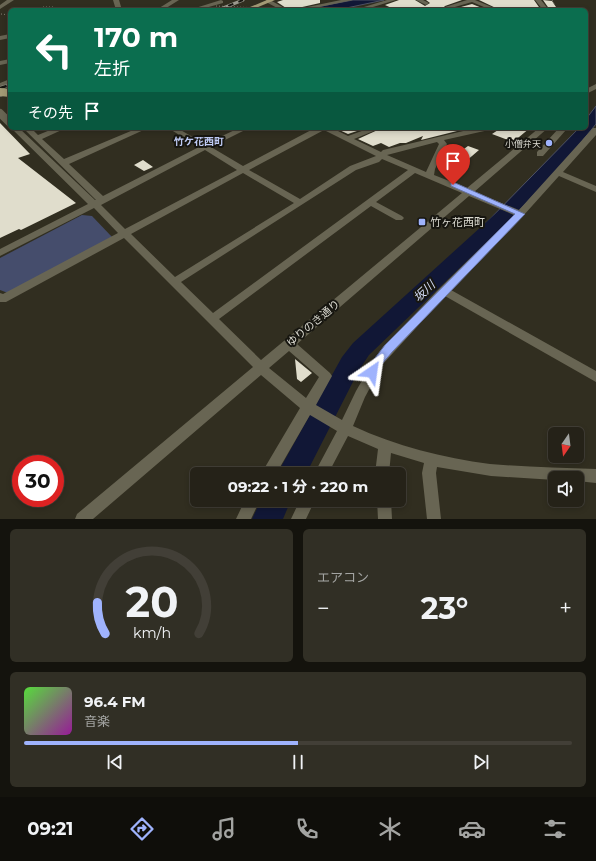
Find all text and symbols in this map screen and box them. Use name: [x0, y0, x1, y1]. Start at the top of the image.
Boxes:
text: 170 m: [94, 20, 178, 54]
icon: left: [28, 24, 80, 76]
text: 左折: [94, 58, 130, 80]
icon: arrive: [81, 100, 103, 122]
text: その先: [28, 103, 73, 122]
district label: 竹ケ花西町: [173, 135, 224, 148]
place label: 小僧弁天: [505, 138, 541, 149]
marker: 小僧弁天: [544, 138, 554, 148]
pin: [436, 144, 470, 185]
icon: arrive: [442, 150, 464, 172]
place label: 竹ヶ花西町: [430, 215, 485, 229]
marker: 竹ヶ花西町: [417, 217, 427, 227]
water label: 坂川: [410, 276, 439, 305]
street label: ゆりのき通り: [283, 297, 343, 349]
position arrow: [351, 351, 393, 393]
north arrow: [548, 427, 584, 463]
map controls: [548, 427, 584, 507]
speed limit sign: 30: [12, 455, 64, 507]
button: sound: [548, 471, 584, 507]
text: 09:22 · 1 分 · 220 m: [228, 477, 368, 496]
text: エアコン: [317, 569, 369, 585]
text: 20: [125, 576, 178, 626]
text: 23°: [421, 590, 468, 627]
text: −: [317, 595, 330, 622]
text: +: [559, 595, 572, 622]
text: km/h: [132, 623, 171, 641]
text: 96.4 FM: [84, 692, 146, 711]
text: 音楽: [84, 713, 110, 729]
icon: previous: [104, 751, 126, 773]
icon: pause: [287, 751, 309, 773]
icon: next: [470, 751, 492, 773]
icon: directions: [128, 815, 156, 843]
icon: music: [210, 815, 238, 843]
icon: phone: [293, 815, 321, 843]
icon: climate: [376, 815, 404, 843]
icon: car: [458, 815, 486, 843]
icon: filters: [541, 815, 569, 843]
text: 09:21: [27, 818, 73, 840]

